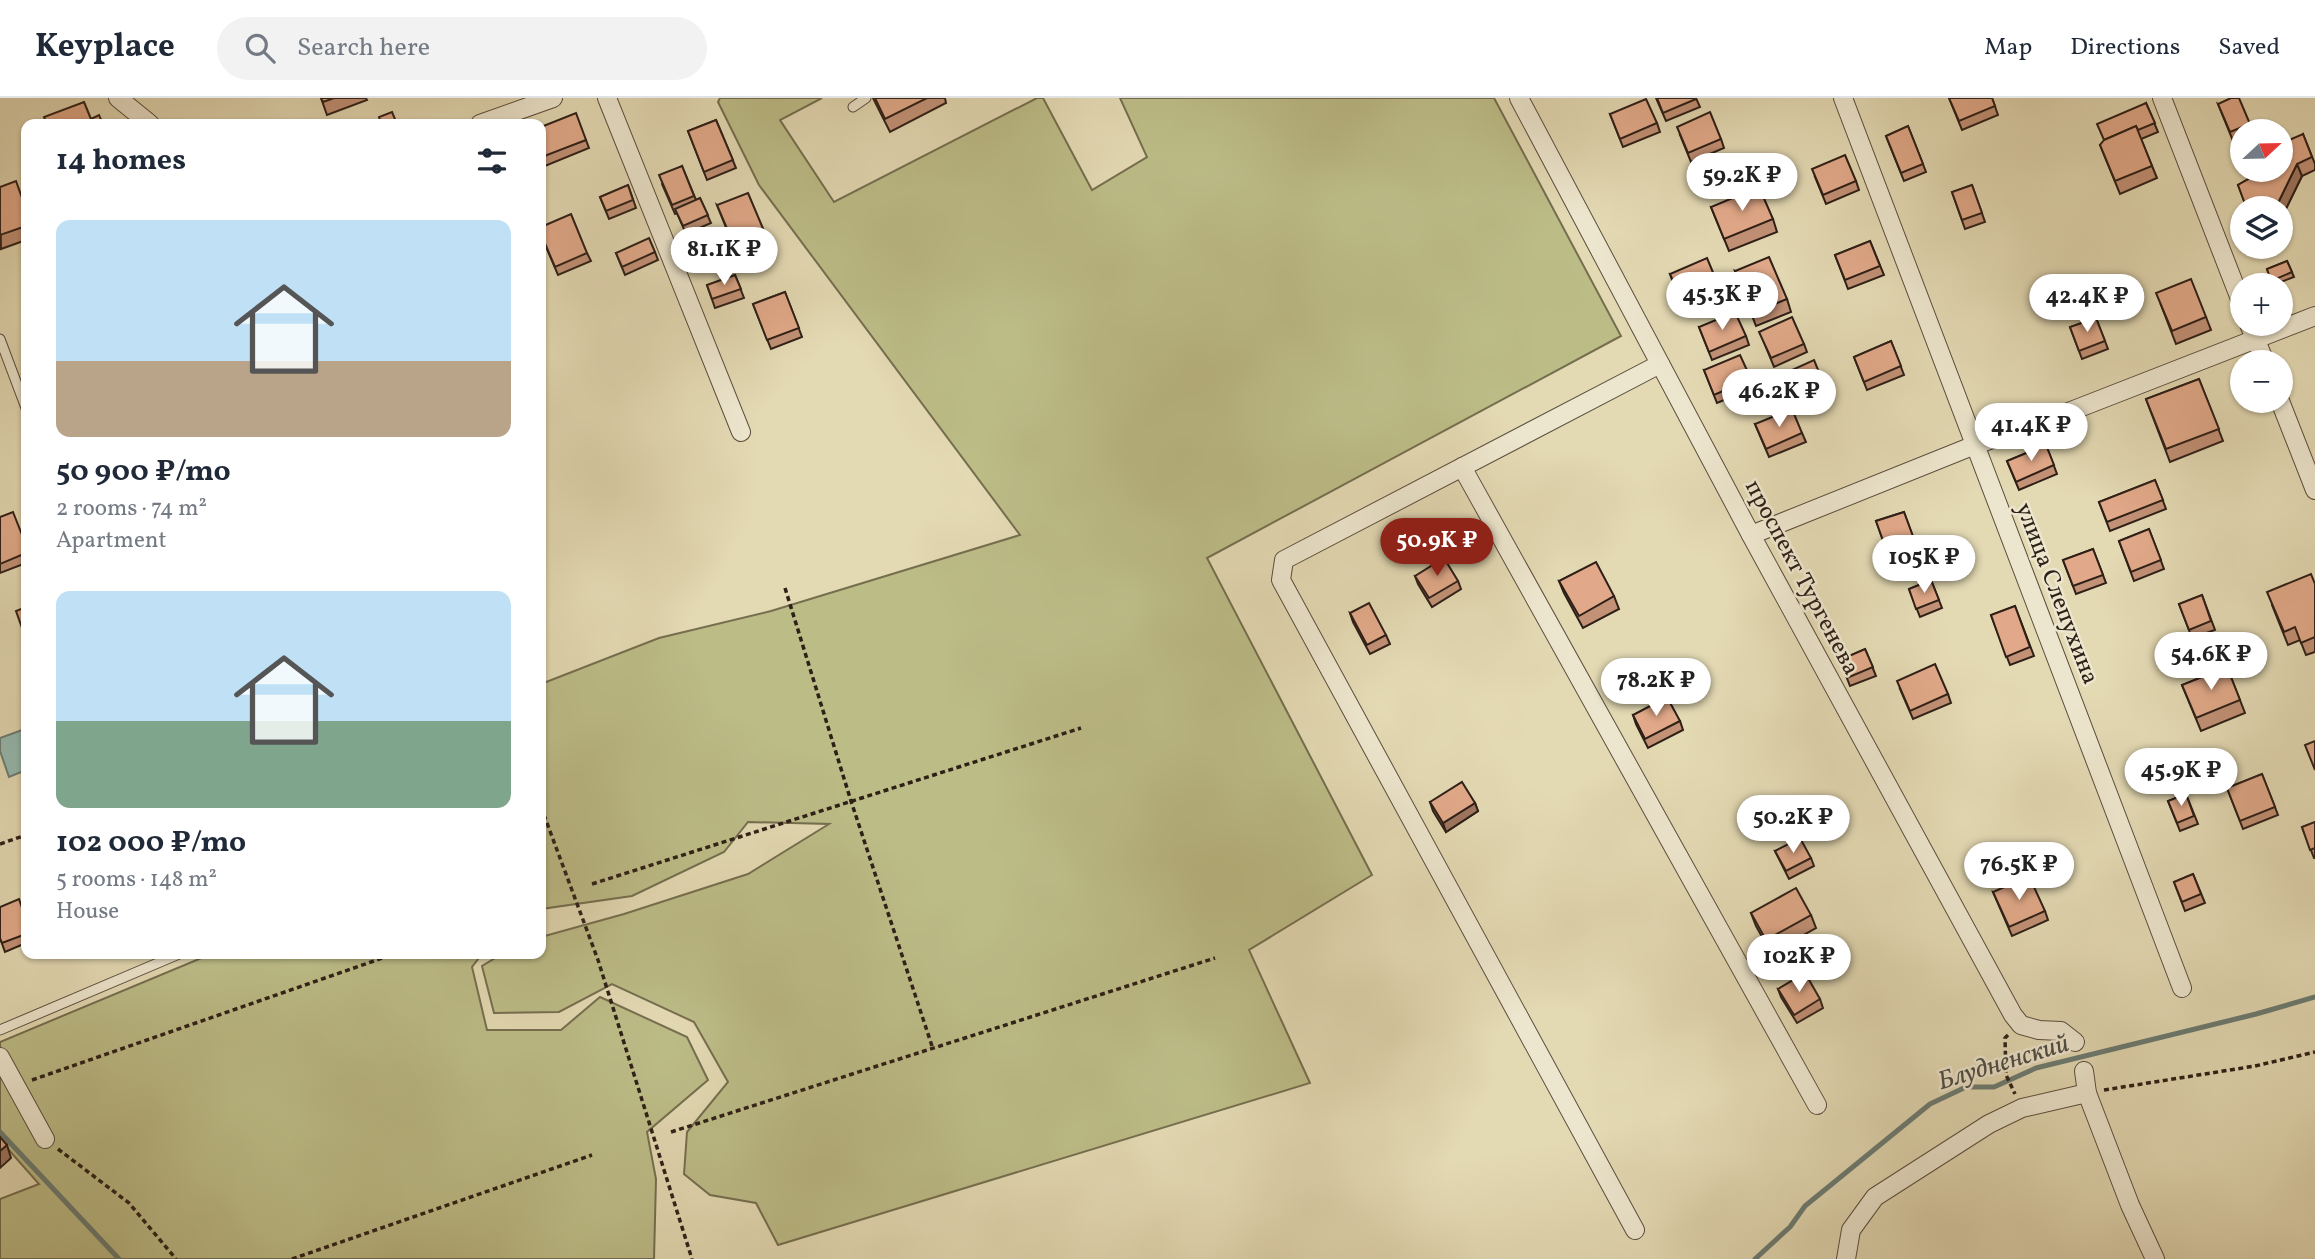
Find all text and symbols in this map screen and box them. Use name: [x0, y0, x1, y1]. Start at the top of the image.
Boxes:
search box: [217, 17, 707, 80]
text: Keyplace: [35, 25, 175, 71]
icon: search: [241, 29, 279, 67]
text: Search here: [297, 30, 430, 66]
text: Map: [1984, 31, 2032, 65]
text: Directions: [2070, 31, 2180, 65]
text: Saved: [2218, 31, 2280, 65]
north arrow: [2230, 119, 2292, 182]
map controls: [2230, 119, 2293, 413]
text: 14 homes: [56, 140, 186, 182]
icon: filters: [473, 142, 511, 180]
pin: 59.2K ₽: [1677, 153, 1807, 213]
text: 59.2K ₽: [1702, 160, 1782, 192]
button: layers: [2230, 196, 2293, 259]
pin: 81.1K ₽: [659, 228, 789, 287]
text: 81.1K ₽: [687, 234, 761, 266]
icon: home: [221, 266, 347, 392]
pin: 45.3K ₽: [1657, 272, 1787, 332]
button: +: [2230, 273, 2293, 336]
pin: 42.4K ₽: [2022, 274, 2152, 334]
text: 45.3K ₽: [1682, 279, 1762, 311]
text: 42.4K ₽: [2045, 281, 2129, 313]
button: −: [2230, 350, 2293, 413]
pin: 46.2K ₽: [1714, 370, 1844, 429]
text: 46.2K ₽: [1738, 376, 1820, 408]
pin: 41.4K ₽: [1966, 404, 2096, 463]
text: 41.4K ₽: [1991, 410, 2071, 442]
text: 50 900 ₽/mo: [56, 451, 231, 493]
street label: проспект Тургенева: [1735, 474, 1867, 682]
text: 2 rooms · 74 m²: [56, 493, 207, 525]
street label: улица Слепухина: [2006, 498, 2106, 690]
pin: 50.9K ₽: [1372, 518, 1502, 578]
text: Apartment: [56, 525, 167, 557]
text: 50.9K ₽: [1396, 525, 1478, 557]
pin: 105K ₽: [1867, 536, 1981, 595]
text: 105K ₽: [1888, 542, 1960, 574]
pin: 54.6K ₽: [2146, 632, 2276, 692]
icon: home: [221, 637, 347, 763]
text: 54.6K ₽: [2170, 639, 2252, 671]
pin: 78.2K ₽: [1591, 658, 1721, 718]
text: 78.2K ₽: [1617, 665, 1695, 697]
pin: 45.9K ₽: [2116, 748, 2246, 808]
text: 45.9K ₽: [2141, 755, 2221, 787]
pin: 50.2K ₽: [1728, 796, 1858, 855]
text: 50.2K ₽: [1753, 802, 1833, 834]
text: 102 000 ₽/mo: [56, 822, 246, 864]
pin: 76.5K ₽: [1954, 842, 2084, 902]
text: 76.5K ₽: [1980, 849, 2058, 881]
text: 5 rooms · 148 m²: [56, 864, 217, 896]
text: House: [56, 896, 119, 928]
pin: 102K ₽: [1742, 934, 1856, 994]
text: 102K ₽: [1763, 941, 1835, 973]
water label: Блудненский: [1934, 1026, 2074, 1100]

